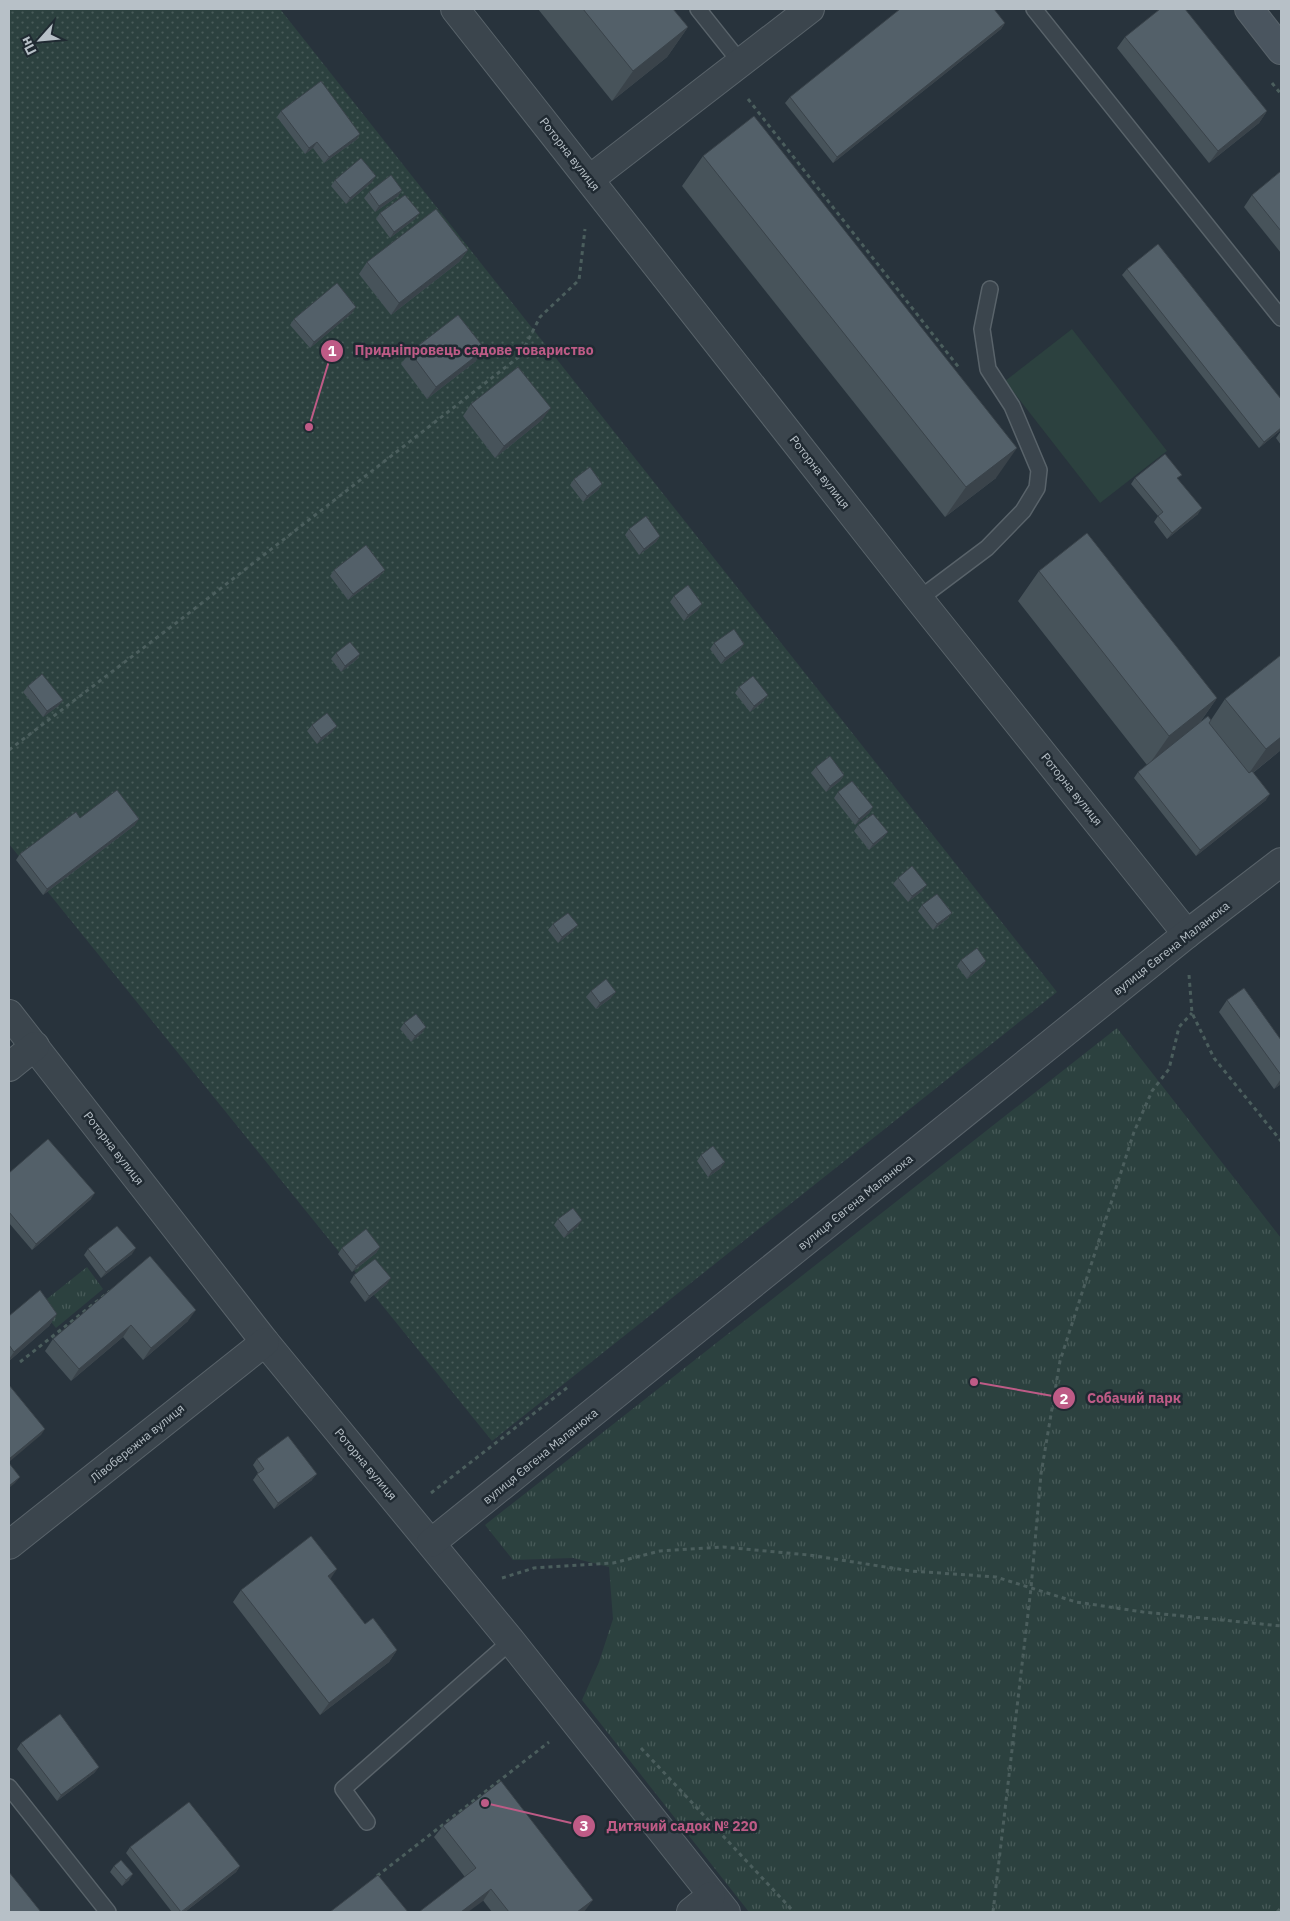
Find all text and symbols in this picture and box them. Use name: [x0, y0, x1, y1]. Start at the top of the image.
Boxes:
north arrow: [15, 15, 65, 65]
text: Пн: [16, 34, 41, 58]
street label: Роторна вулиця: [537, 114, 603, 194]
callout: Придніпровець садове товариство: [320, 336, 604, 365]
text: 1: [327, 341, 337, 360]
text: Придніпровець садове товариство: [354, 341, 594, 359]
street label: Роторна вулиця: [787, 432, 853, 512]
street label: Роторна вулиця: [1038, 750, 1106, 828]
street label: вулиця Євгена Маланюка: [1110, 898, 1233, 998]
street label: Роторна вулиця: [81, 1108, 147, 1188]
street label: вулиця Євгена Маланюка: [794, 1151, 916, 1253]
callout: Собачий парк: [1052, 1384, 1191, 1413]
text: 2: [1059, 1389, 1069, 1408]
text: Собачий парк: [1087, 1389, 1181, 1407]
street label: Лівобережна вулиця: [87, 1400, 187, 1486]
street label: вулиця Євгена Маланюка: [479, 1405, 601, 1507]
street label: Роторна вулиця: [332, 1425, 400, 1503]
callout: Дитячий садок № 220: [571, 1811, 767, 1840]
text: 3: [579, 1816, 589, 1835]
text: Дитячий садок № 220: [607, 1817, 757, 1835]

